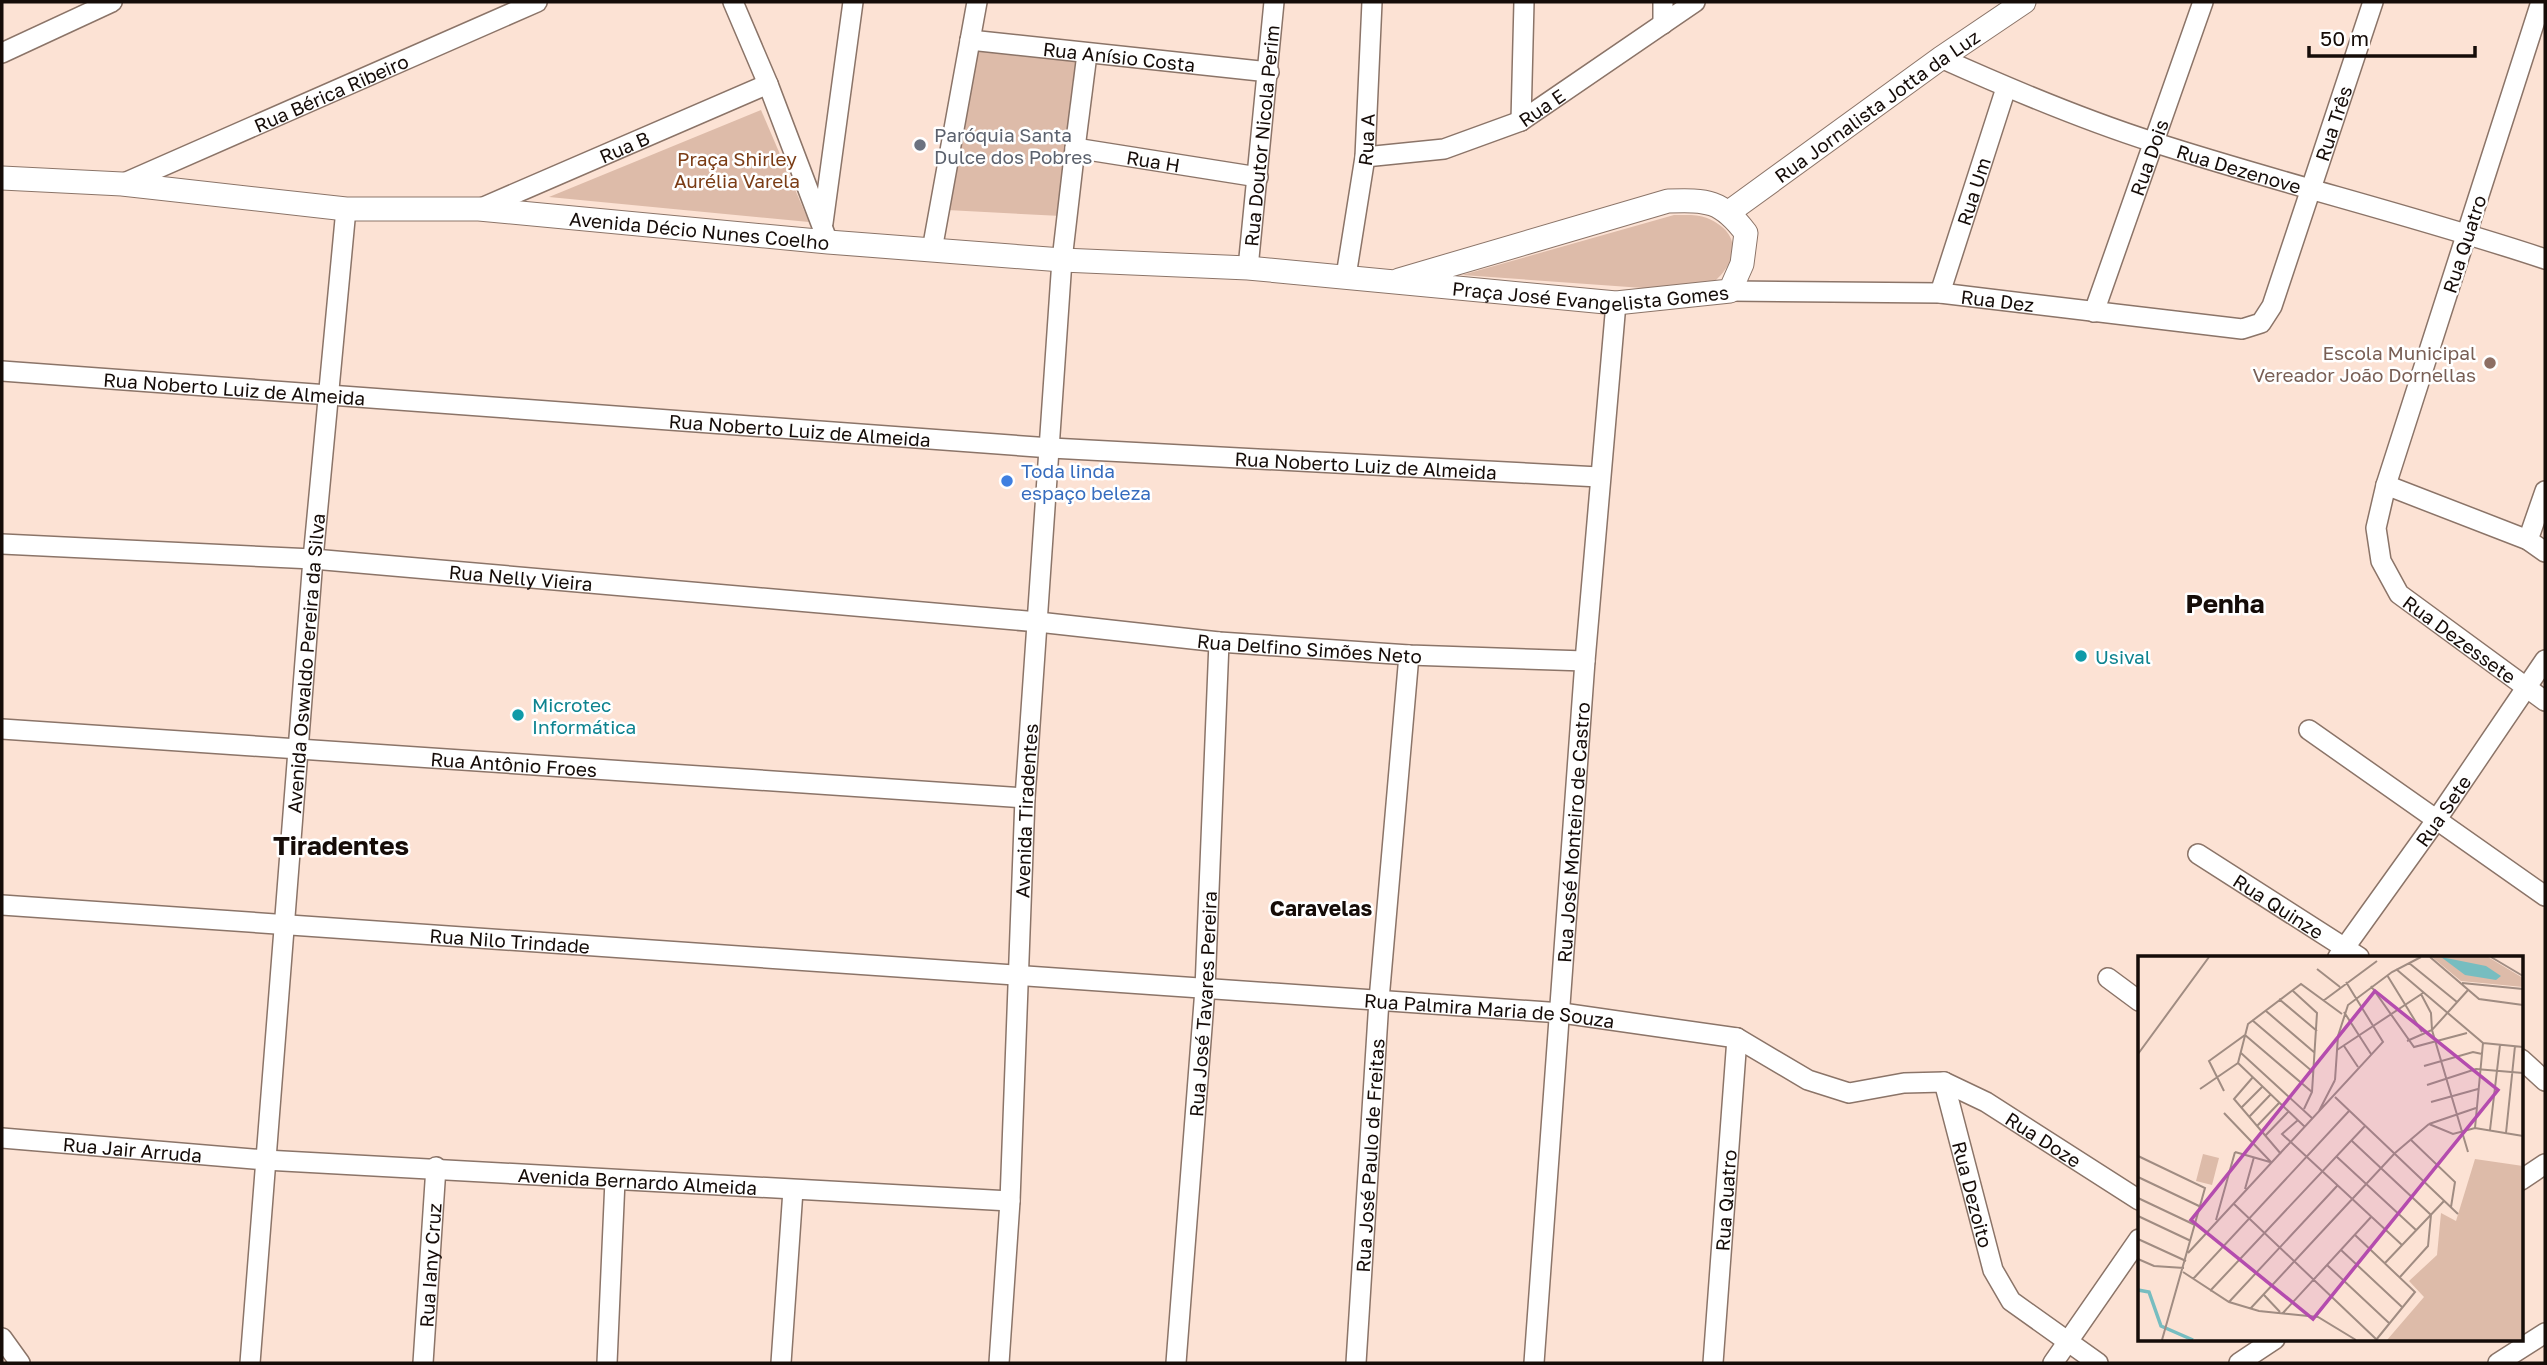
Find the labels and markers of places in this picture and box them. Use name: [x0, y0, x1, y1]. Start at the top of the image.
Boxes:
place label: Paróquia Santa Dulce dos Pobres: [934, 123, 1092, 168]
marker: Paróquia Santa Dulce dos Pobres: [912, 137, 928, 153]
place label: Escola Municipal Vereador João Dornellas: [2253, 341, 2476, 386]
marker: Escola Municipal Vereador João Dornellas: [2482, 355, 2498, 371]
place label: Toda linda espaço beleza: [1021, 459, 1151, 504]
marker: Toda linda espaço beleza: [999, 473, 1015, 489]
place label: Usival: [2095, 645, 2151, 668]
marker: Usival: [2073, 648, 2089, 664]
place label: Microtec Informática: [532, 693, 636, 738]
marker: Microtec Informática: [510, 707, 526, 723]

